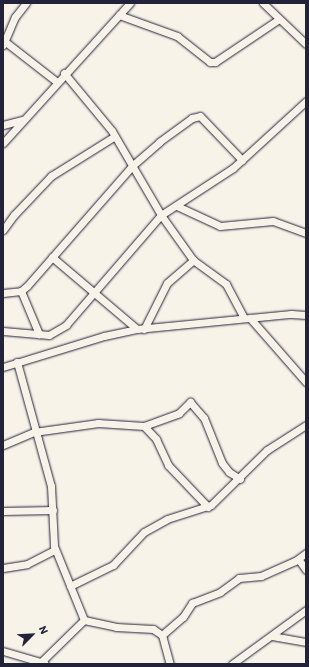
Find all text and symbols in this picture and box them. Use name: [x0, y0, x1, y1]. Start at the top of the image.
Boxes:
north arrow: [12, 615, 52, 655]
text: N: [36, 624, 51, 636]

